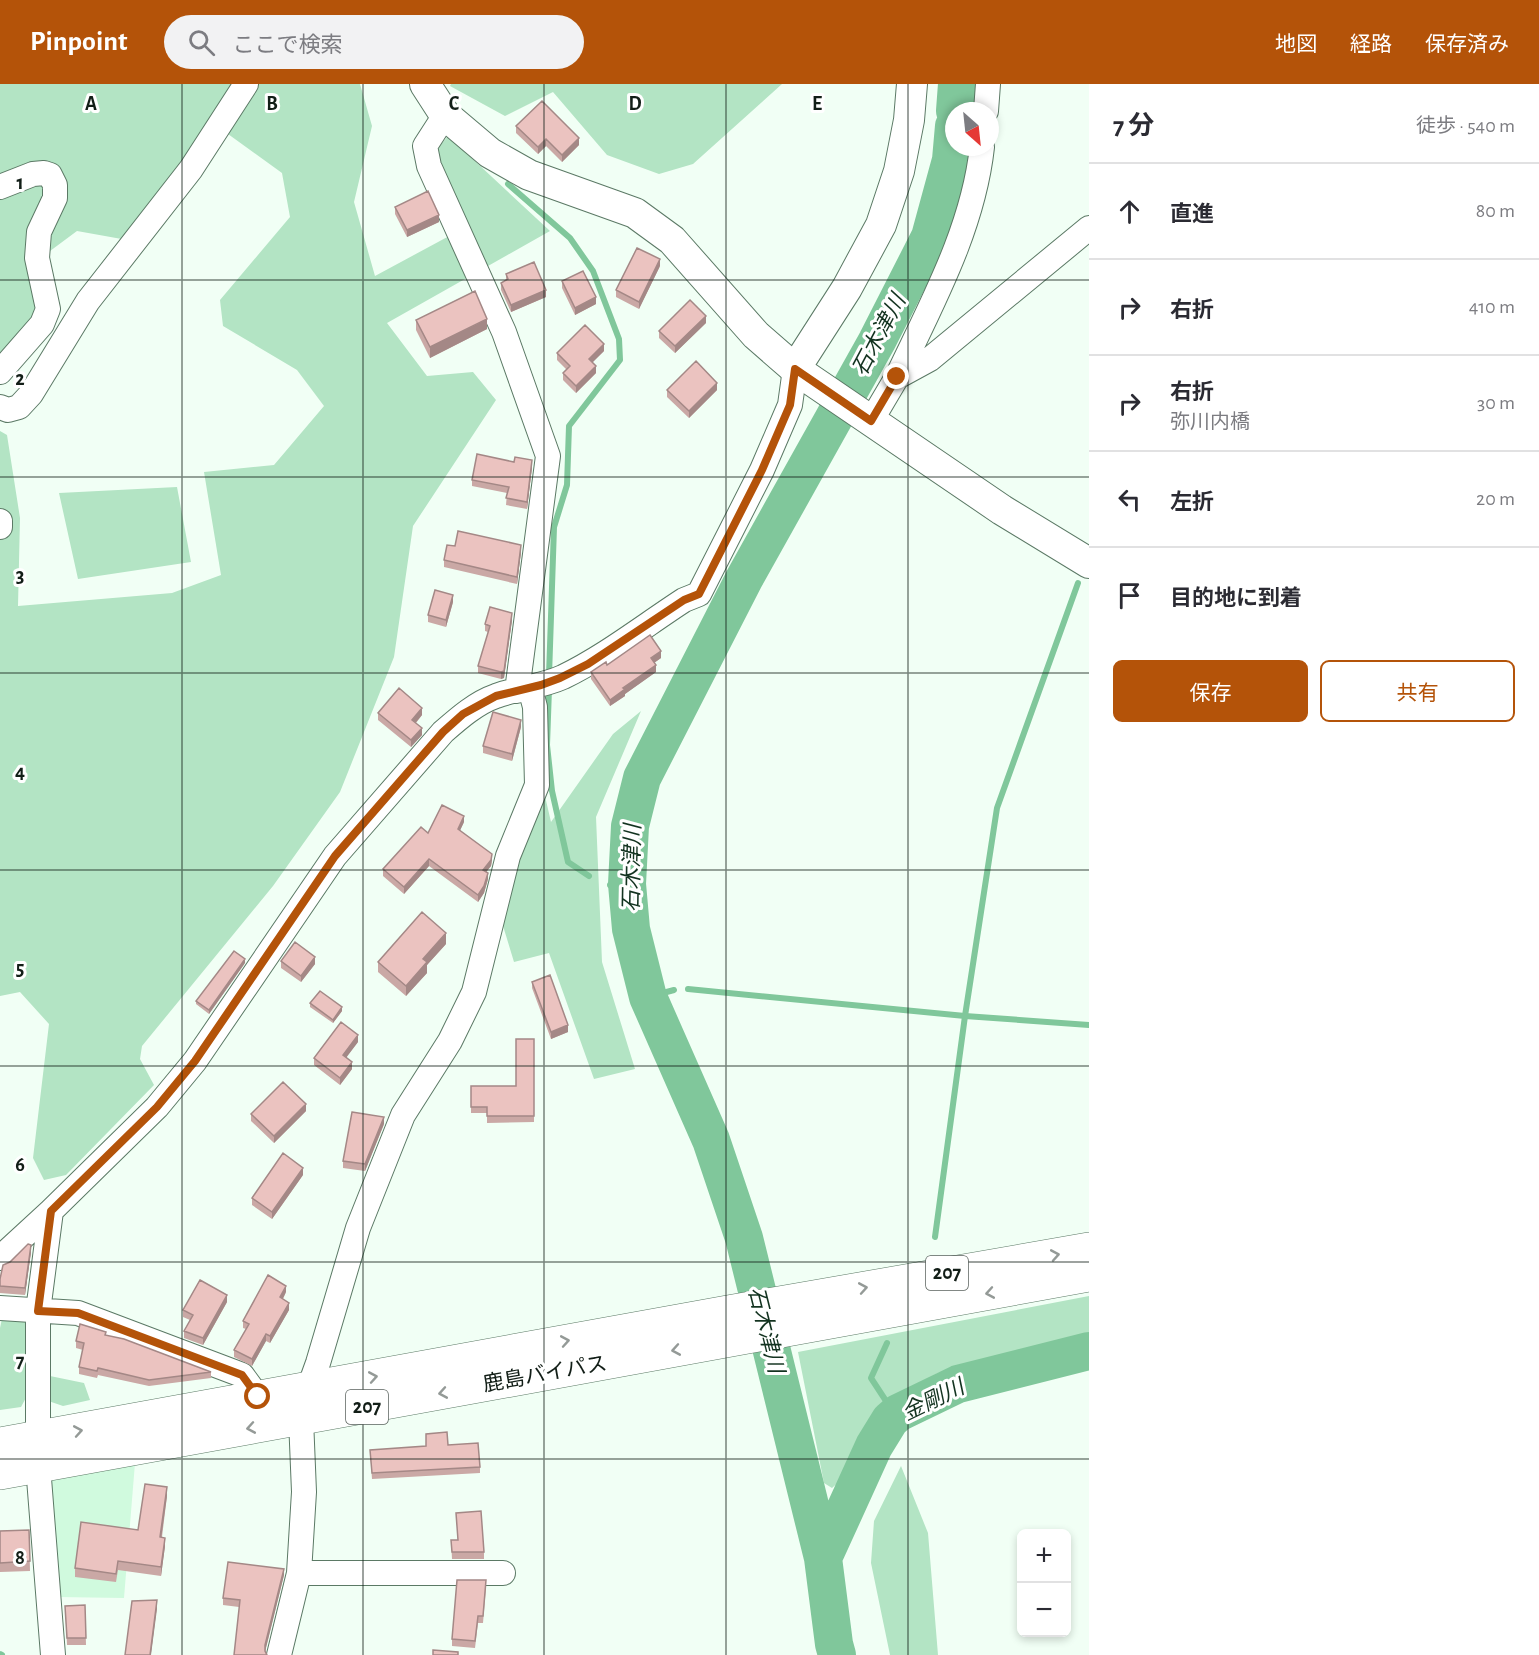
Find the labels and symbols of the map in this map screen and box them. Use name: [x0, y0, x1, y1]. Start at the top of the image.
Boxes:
text: A: [85, 94, 97, 114]
text: B: [266, 94, 278, 114]
text: C: [449, 94, 460, 114]
text: D: [628, 94, 642, 114]
text: E: [812, 94, 822, 114]
north arrow: [945, 102, 999, 156]
text: 1: [16, 173, 24, 193]
water label: 石木津川: [848, 289, 910, 379]
route end: [883, 363, 909, 389]
text: 2: [15, 369, 25, 389]
text: 3: [16, 566, 24, 586]
text: 4: [15, 762, 25, 782]
water label: 石木津川: [619, 822, 644, 912]
text: 5: [16, 959, 24, 979]
text: 6: [15, 1155, 25, 1175]
one-way arrow: [1050, 1249, 1059, 1261]
road number: 207: [926, 1256, 968, 1290]
one-way arrow: [857, 1282, 867, 1295]
water label: 石木津川: [745, 1284, 789, 1377]
one-way arrow: [985, 1286, 995, 1299]
one-way arrow: [561, 1336, 570, 1348]
one-way arrow: [672, 1343, 682, 1356]
text: 7: [16, 1351, 25, 1371]
street label: 鹿島バイパス: [481, 1352, 609, 1395]
one-way arrow: [369, 1371, 378, 1383]
water label: 金剛川: [898, 1374, 969, 1424]
route start: [244, 1383, 270, 1409]
one-way arrow: [439, 1386, 449, 1399]
road number: 207: [346, 1390, 388, 1424]
one-way arrow: [247, 1421, 257, 1434]
one-way arrow: [74, 1425, 83, 1437]
text: 8: [15, 1548, 25, 1568]

